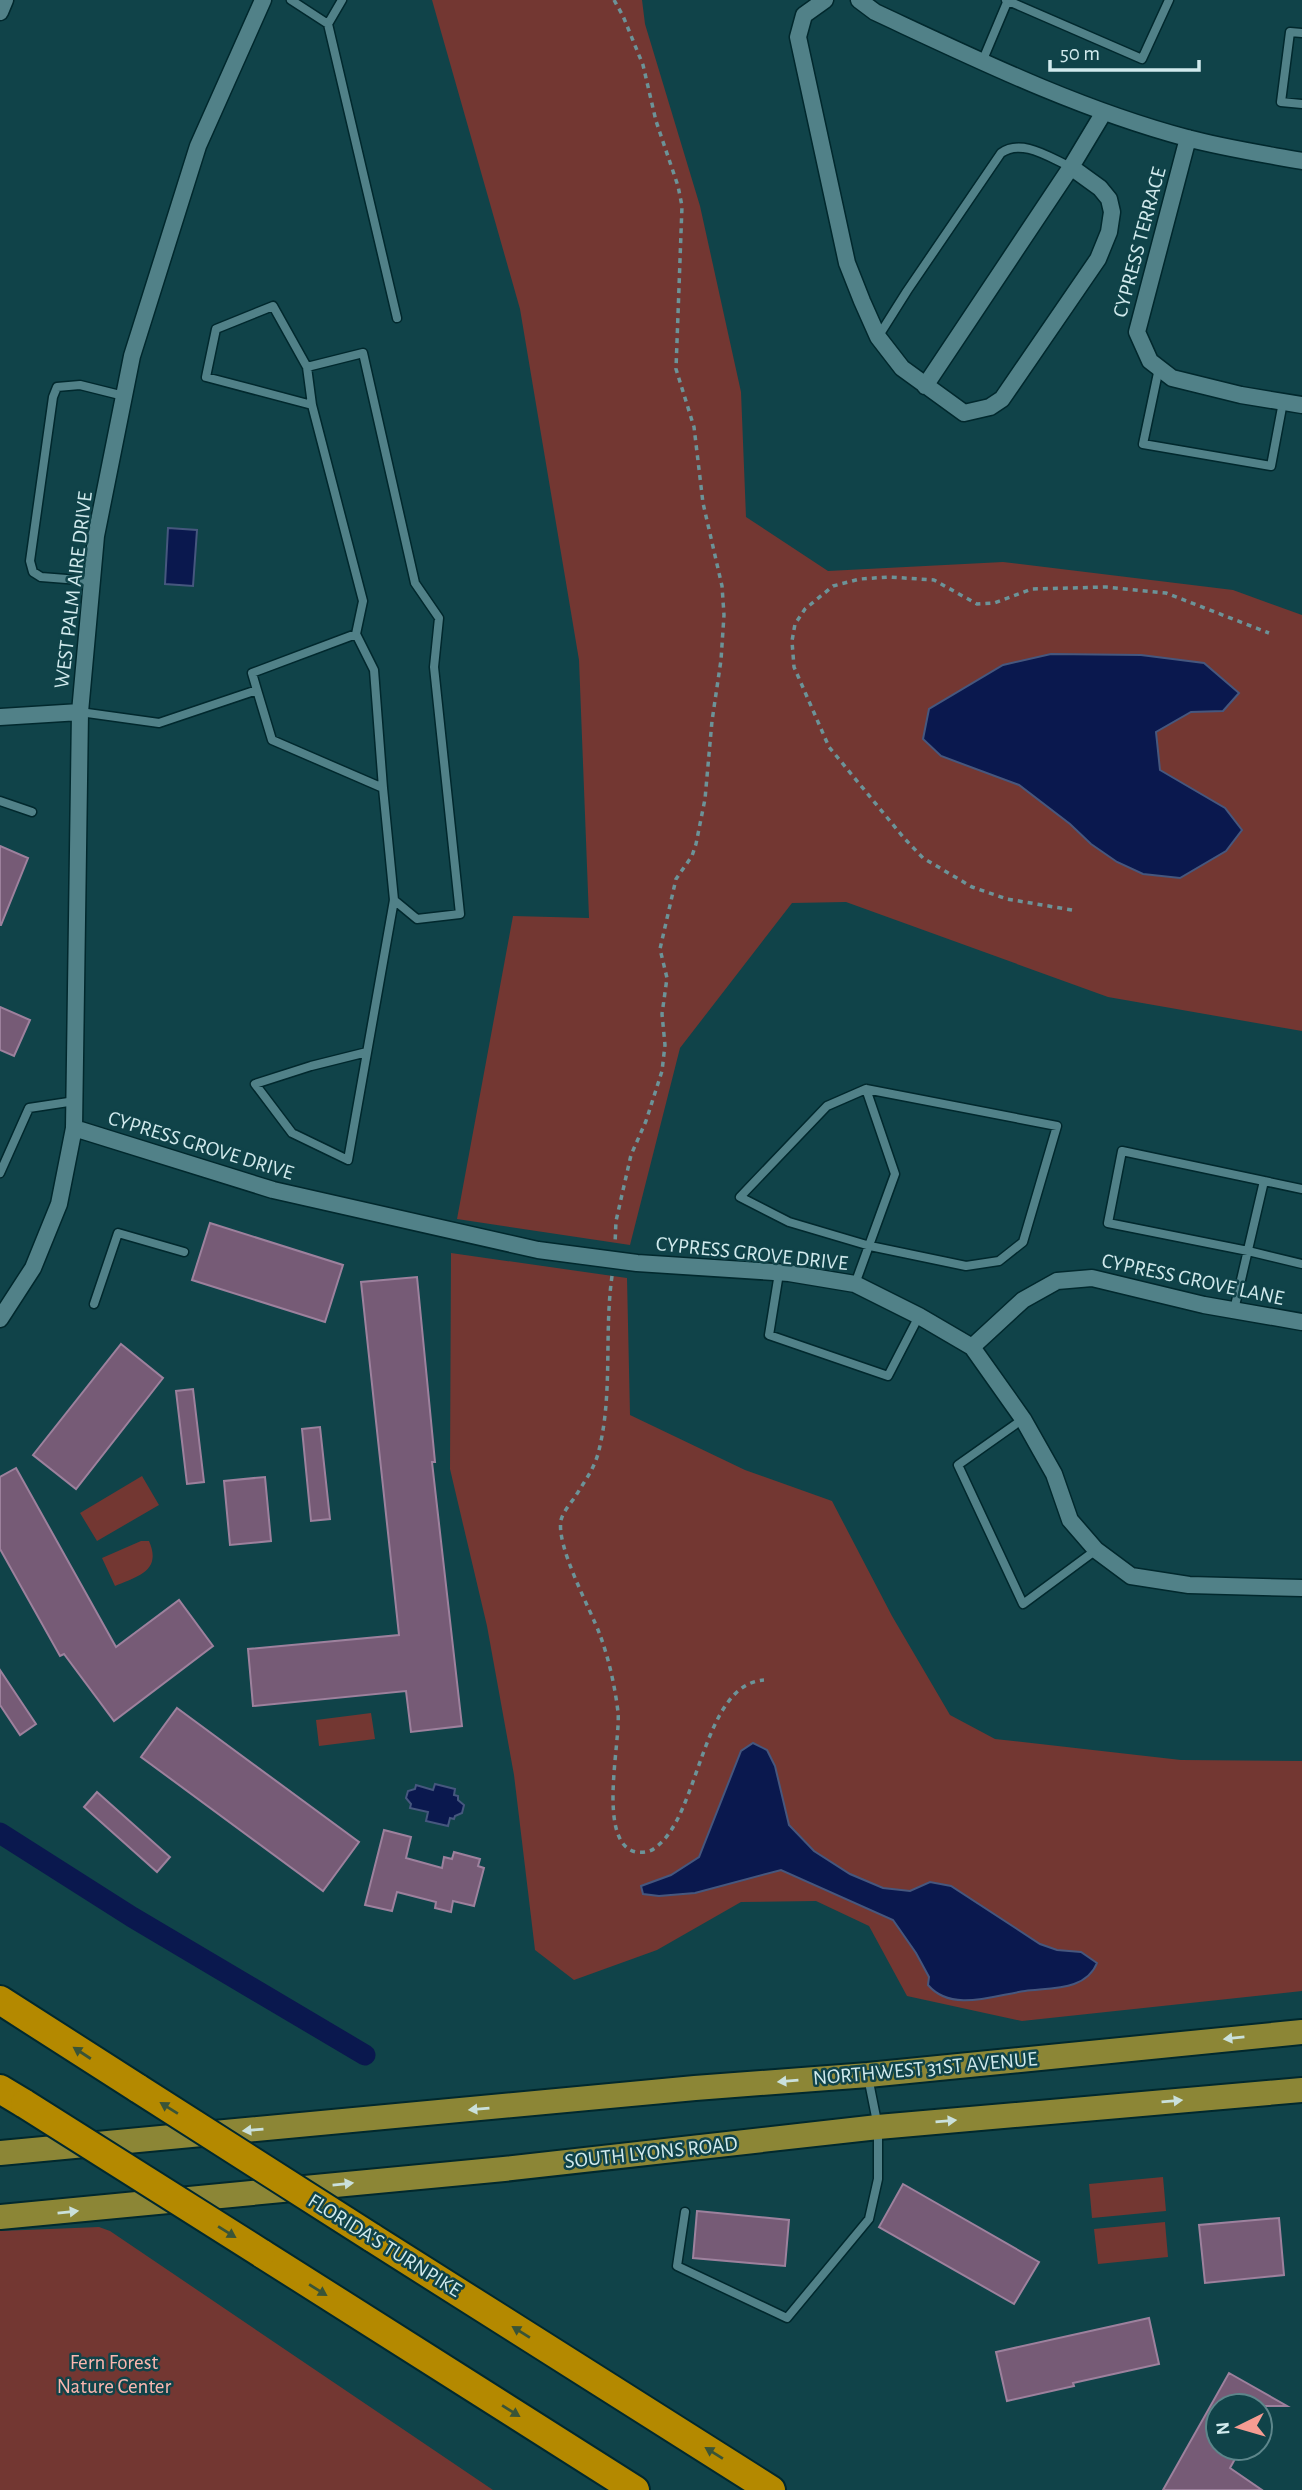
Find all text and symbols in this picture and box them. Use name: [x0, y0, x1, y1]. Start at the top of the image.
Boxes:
scale bar: [1050, 28, 1199, 72]
text: 50 m: [1060, 43, 1100, 64]
street label: CYPRESS TERRACE: [1109, 165, 1170, 320]
street label: WEST PALM AIRE DRIVE: [51, 490, 96, 690]
street label: CYPRESS GROVE DRIVE: [106, 1107, 296, 1184]
street label: CYPRESS GROVE DRIVE: [655, 1233, 849, 1274]
street label: CYPRESS GROVE LANE: [1100, 1250, 1286, 1309]
one-way arrow: [1223, 2033, 1245, 2044]
one-way arrow: [72, 2046, 91, 2059]
street label: NORTHWEST 31ST AVENUE: [812, 2048, 1038, 2089]
one-way arrow: [777, 2076, 799, 2087]
one-way arrow: [1161, 2095, 1183, 2106]
one-way arrow: [160, 2101, 178, 2115]
one-way arrow: [468, 2104, 490, 2115]
one-way arrow: [935, 2115, 957, 2126]
one-way arrow: [242, 2125, 264, 2136]
street label: SOUTH LYONS ROAD: [564, 2133, 739, 2172]
one-way arrow: [332, 2179, 354, 2190]
street label: FLORIDA'S TURNPIKE: [304, 2190, 465, 2301]
one-way arrow: [57, 2206, 79, 2217]
one-way arrow: [218, 2226, 237, 2239]
one-way arrow: [309, 2283, 328, 2296]
one-way arrow: [512, 2325, 531, 2338]
park label: Fern Forest Nature Center: [57, 2352, 172, 2397]
north arrow: [1204, 2392, 1274, 2462]
one-way arrow: [501, 2405, 520, 2418]
text: N: [1214, 2421, 1234, 2436]
one-way arrow: [704, 2447, 723, 2460]

